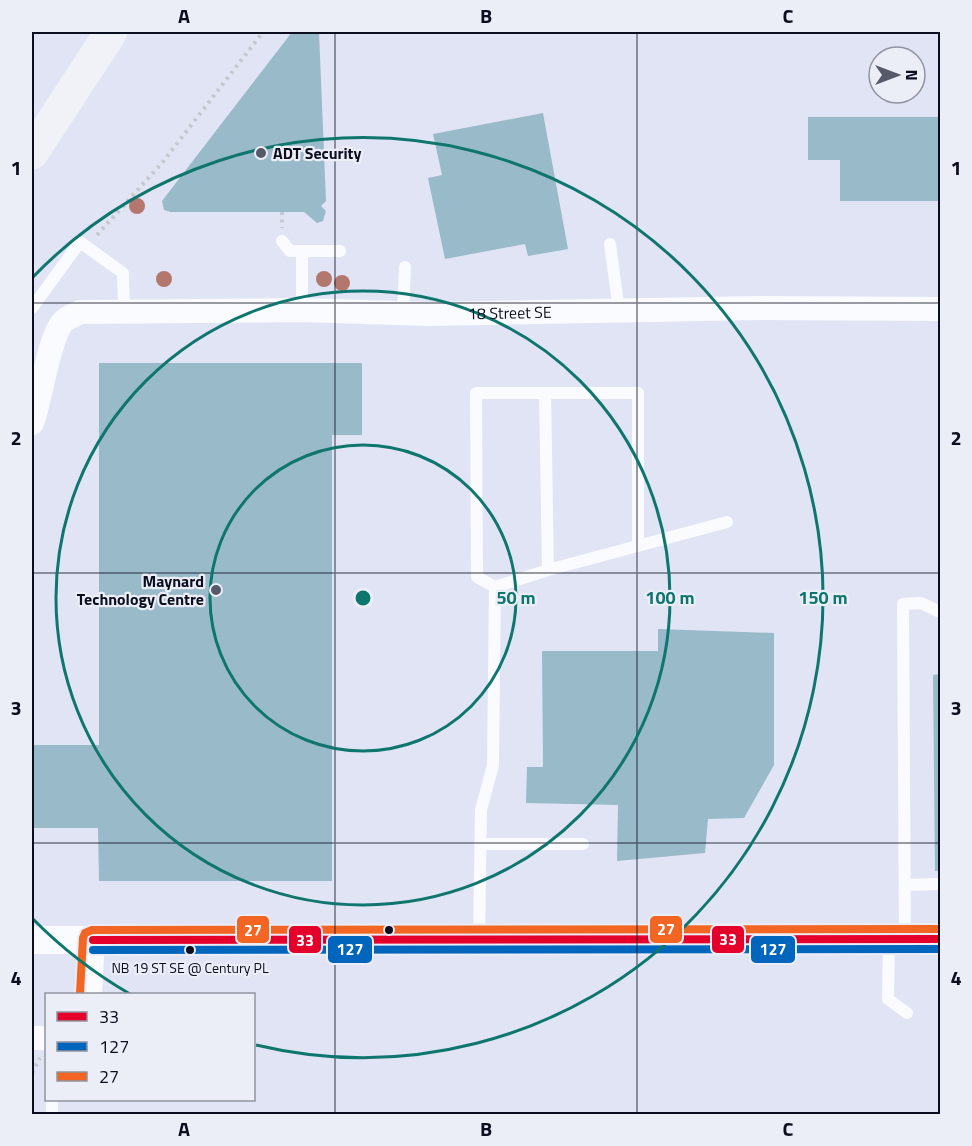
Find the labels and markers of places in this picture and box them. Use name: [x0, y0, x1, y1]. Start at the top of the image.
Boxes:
place label: ADT Security: [273, 141, 361, 165]
marker: ADT Security: [254, 146, 268, 160]
place label: Maynard Technology Centre: [77, 569, 204, 611]
marker: Maynard Technology Centre: [209, 583, 223, 597]
centre of rings: [353, 588, 373, 608]
unlabelled marker: [383, 924, 395, 936]
marker: NB 19 ST SE @ Century PL: [184, 944, 196, 956]
place label: NB 19 ST SE @ Century PL: [111, 957, 269, 978]

